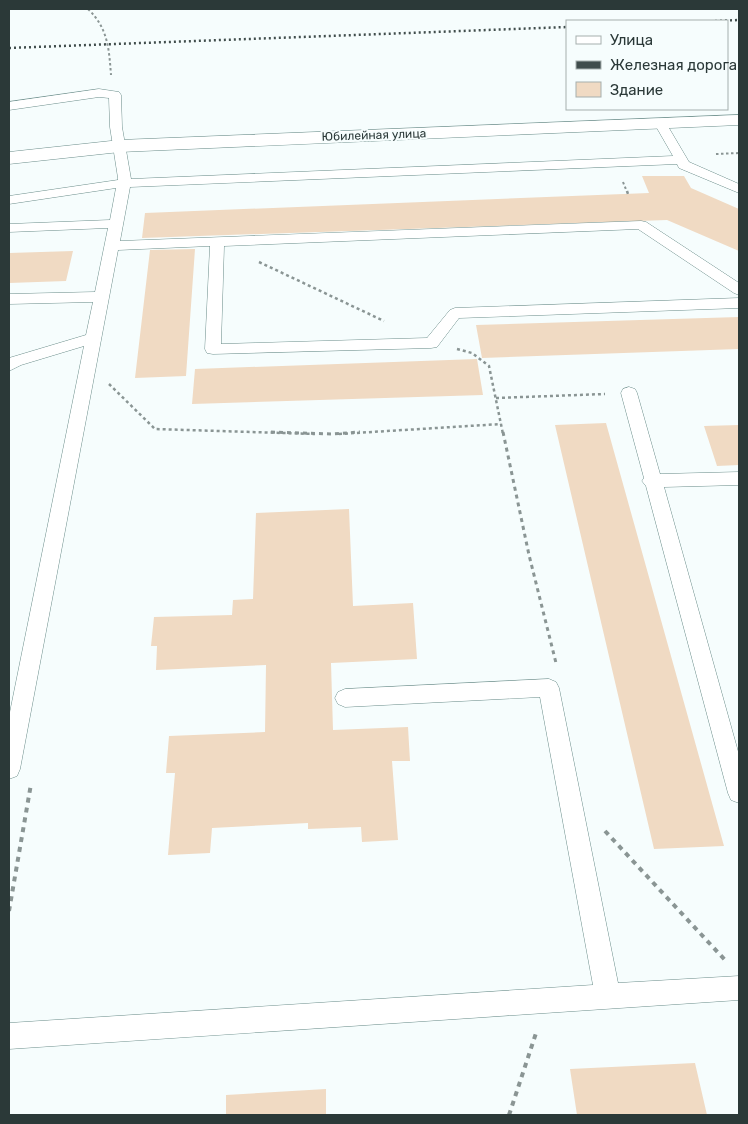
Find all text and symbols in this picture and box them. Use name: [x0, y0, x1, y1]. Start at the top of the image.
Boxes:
legend: [566, 20, 728, 110]
text: Улица: [610, 31, 653, 49]
text: Железная дорога: [610, 56, 737, 74]
text: Здание: [610, 81, 663, 99]
street label: Юбилейная улица: [321, 126, 427, 144]

